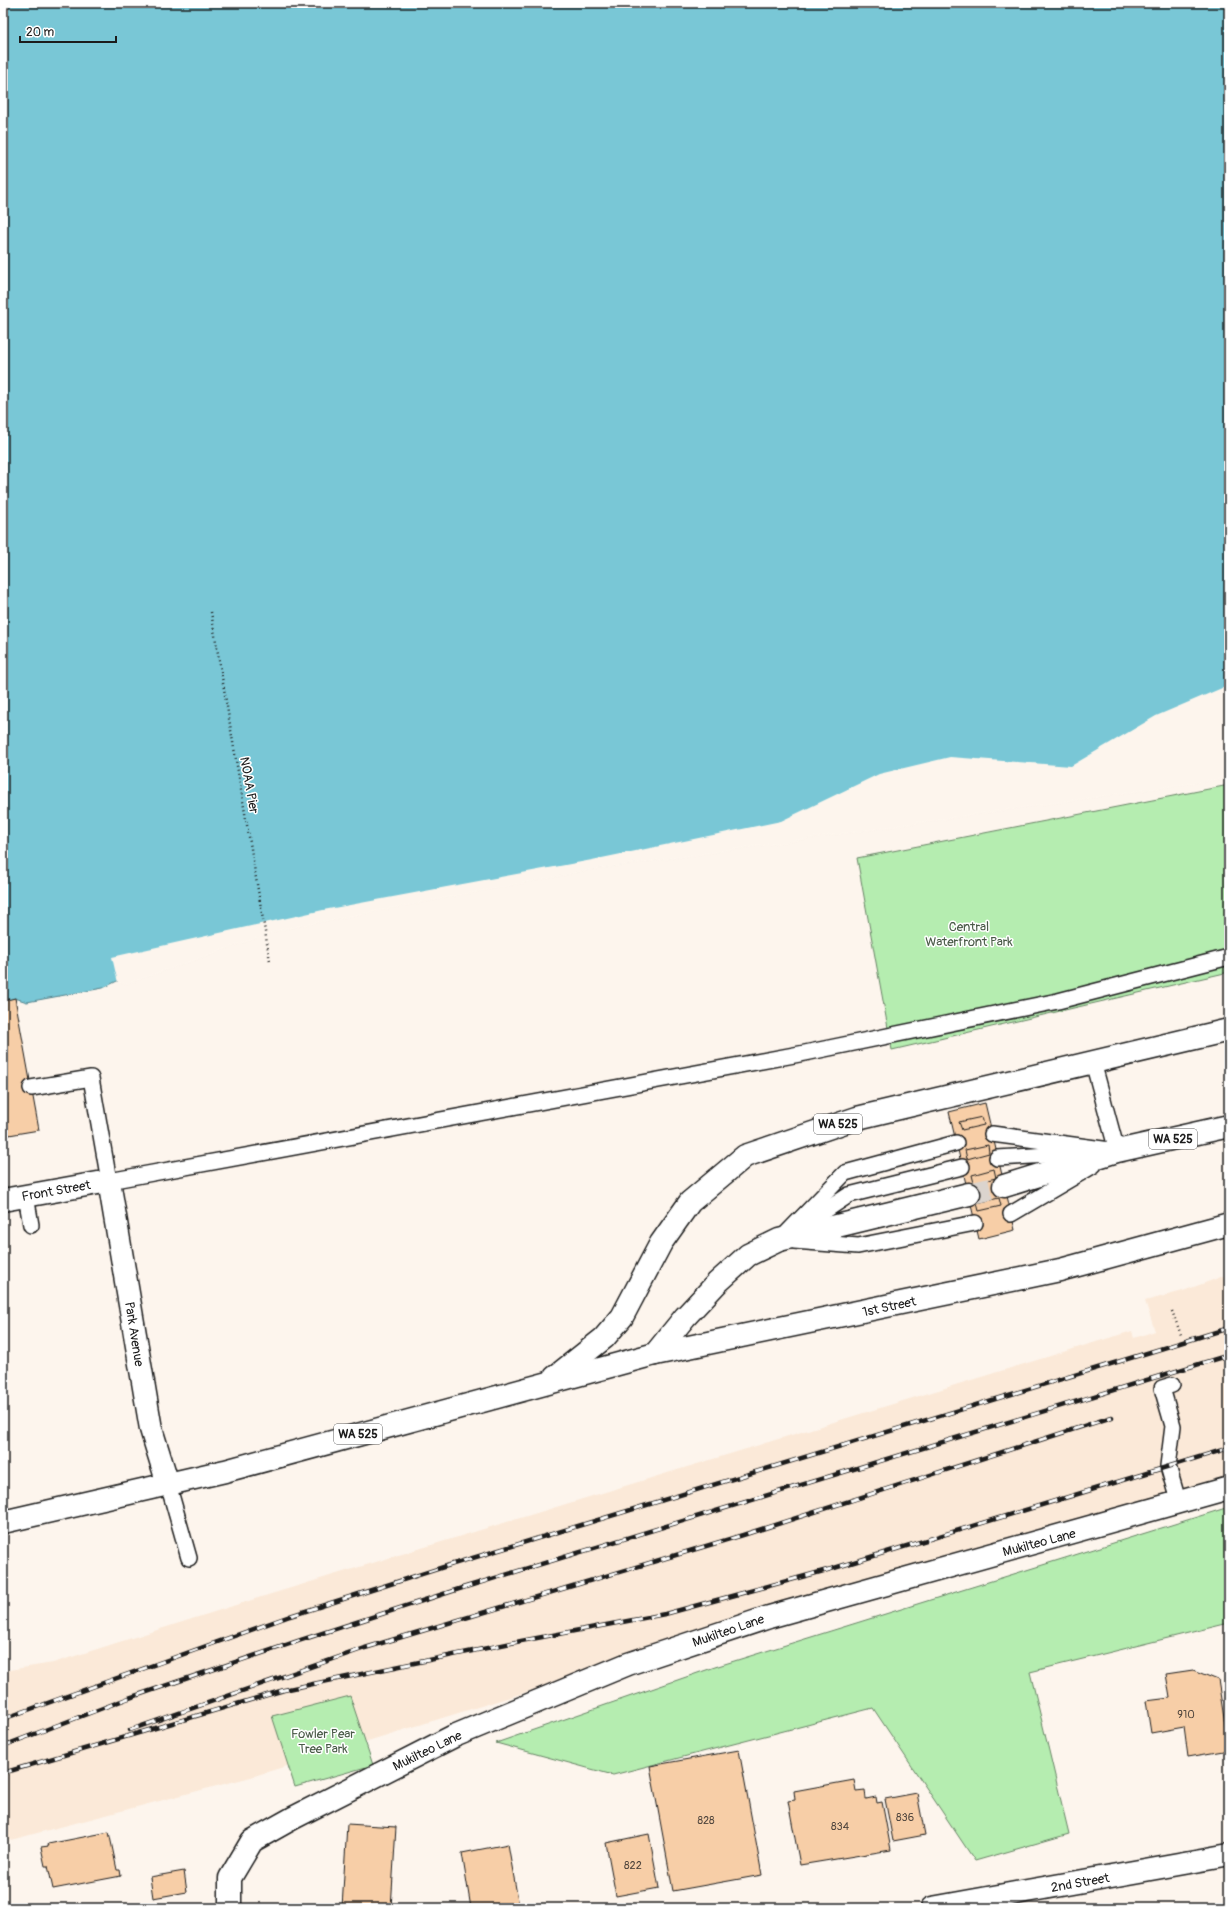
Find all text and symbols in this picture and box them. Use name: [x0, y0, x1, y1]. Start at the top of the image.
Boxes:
scale bar: [20, 18, 116, 44]
text: 20 m: [26, 25, 55, 40]
street label: NOAA Pier: [236, 756, 262, 815]
park label: Central Waterfront Park: [925, 919, 1013, 950]
road number: WA 525: [814, 1114, 862, 1134]
road number: WA 525: [1149, 1129, 1197, 1149]
street label: Front Street: [21, 1177, 93, 1205]
street label: 1st Street: [861, 1293, 918, 1320]
street label: Park Avenue: [121, 1301, 147, 1368]
road number: WA 525: [334, 1424, 382, 1444]
street label: Mukilteo Lane: [1001, 1525, 1078, 1560]
street label: Mukilteo Lane: [690, 1611, 767, 1651]
house number: 910: [1177, 1708, 1195, 1721]
park label: Fowler Pear Tree Park: [291, 1726, 355, 1757]
street label: Mukilteo Lane: [390, 1727, 465, 1775]
house number: 836: [896, 1811, 914, 1824]
house number: 828: [697, 1814, 715, 1827]
house number: 834: [831, 1820, 850, 1833]
house number: 822: [624, 1859, 642, 1872]
street label: 2nd Street: [1050, 1870, 1111, 1896]

